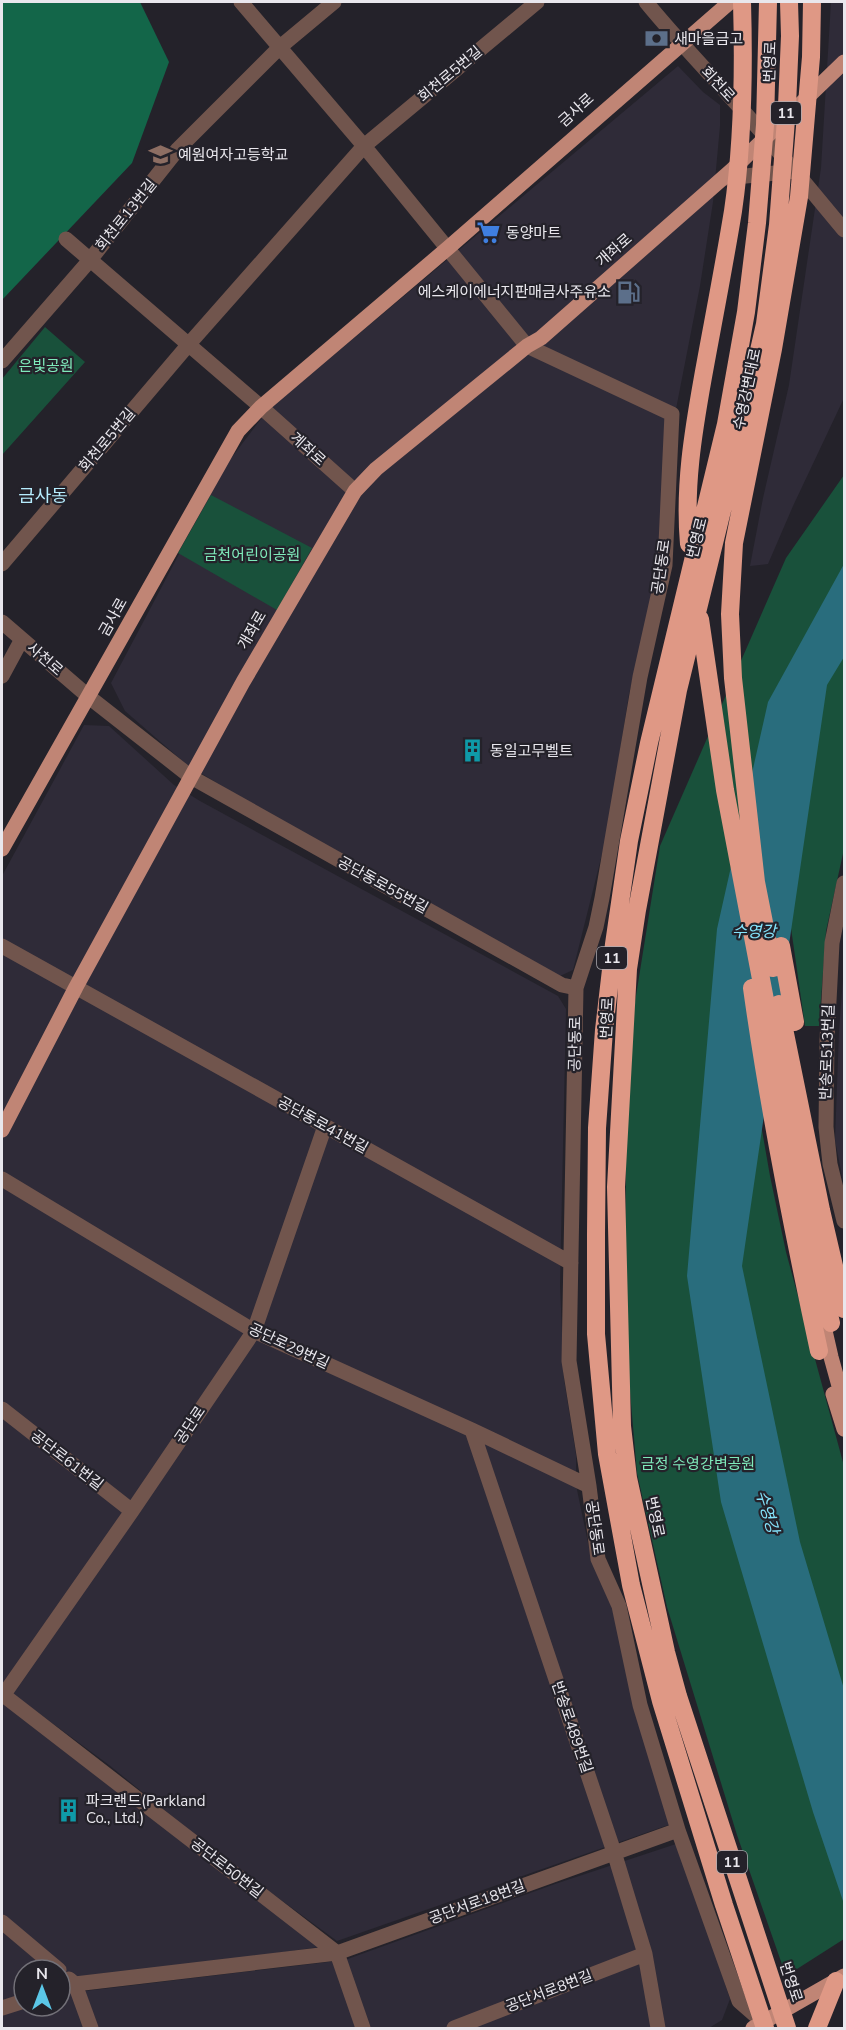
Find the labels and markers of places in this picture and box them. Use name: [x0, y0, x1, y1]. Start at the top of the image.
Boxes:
bank icon: 새마을금고: [643, 26, 669, 52]
place label: 새마을금고: [674, 29, 743, 49]
school or university icon: 예원여자고등학교: [147, 142, 173, 168]
place label: 예원여자고등학교: [178, 145, 288, 165]
supermarket icon: 동양마트: [475, 220, 501, 246]
place label: 동양마트: [506, 223, 561, 243]
fuel station icon: 에스케이에너지판매금사주유소: [616, 279, 642, 305]
place label: 에스케이에너지판매금사주유소: [418, 282, 611, 302]
building icon: 동일고무벨트: [459, 738, 485, 764]
place label: 동일고무벨트: [490, 741, 573, 761]
place label: 파크랜드(Parkland Co., Ltd.): [86, 1791, 206, 1828]
building icon: 파크랜드(Parkland Co., Ltd.): [55, 1797, 81, 1823]

